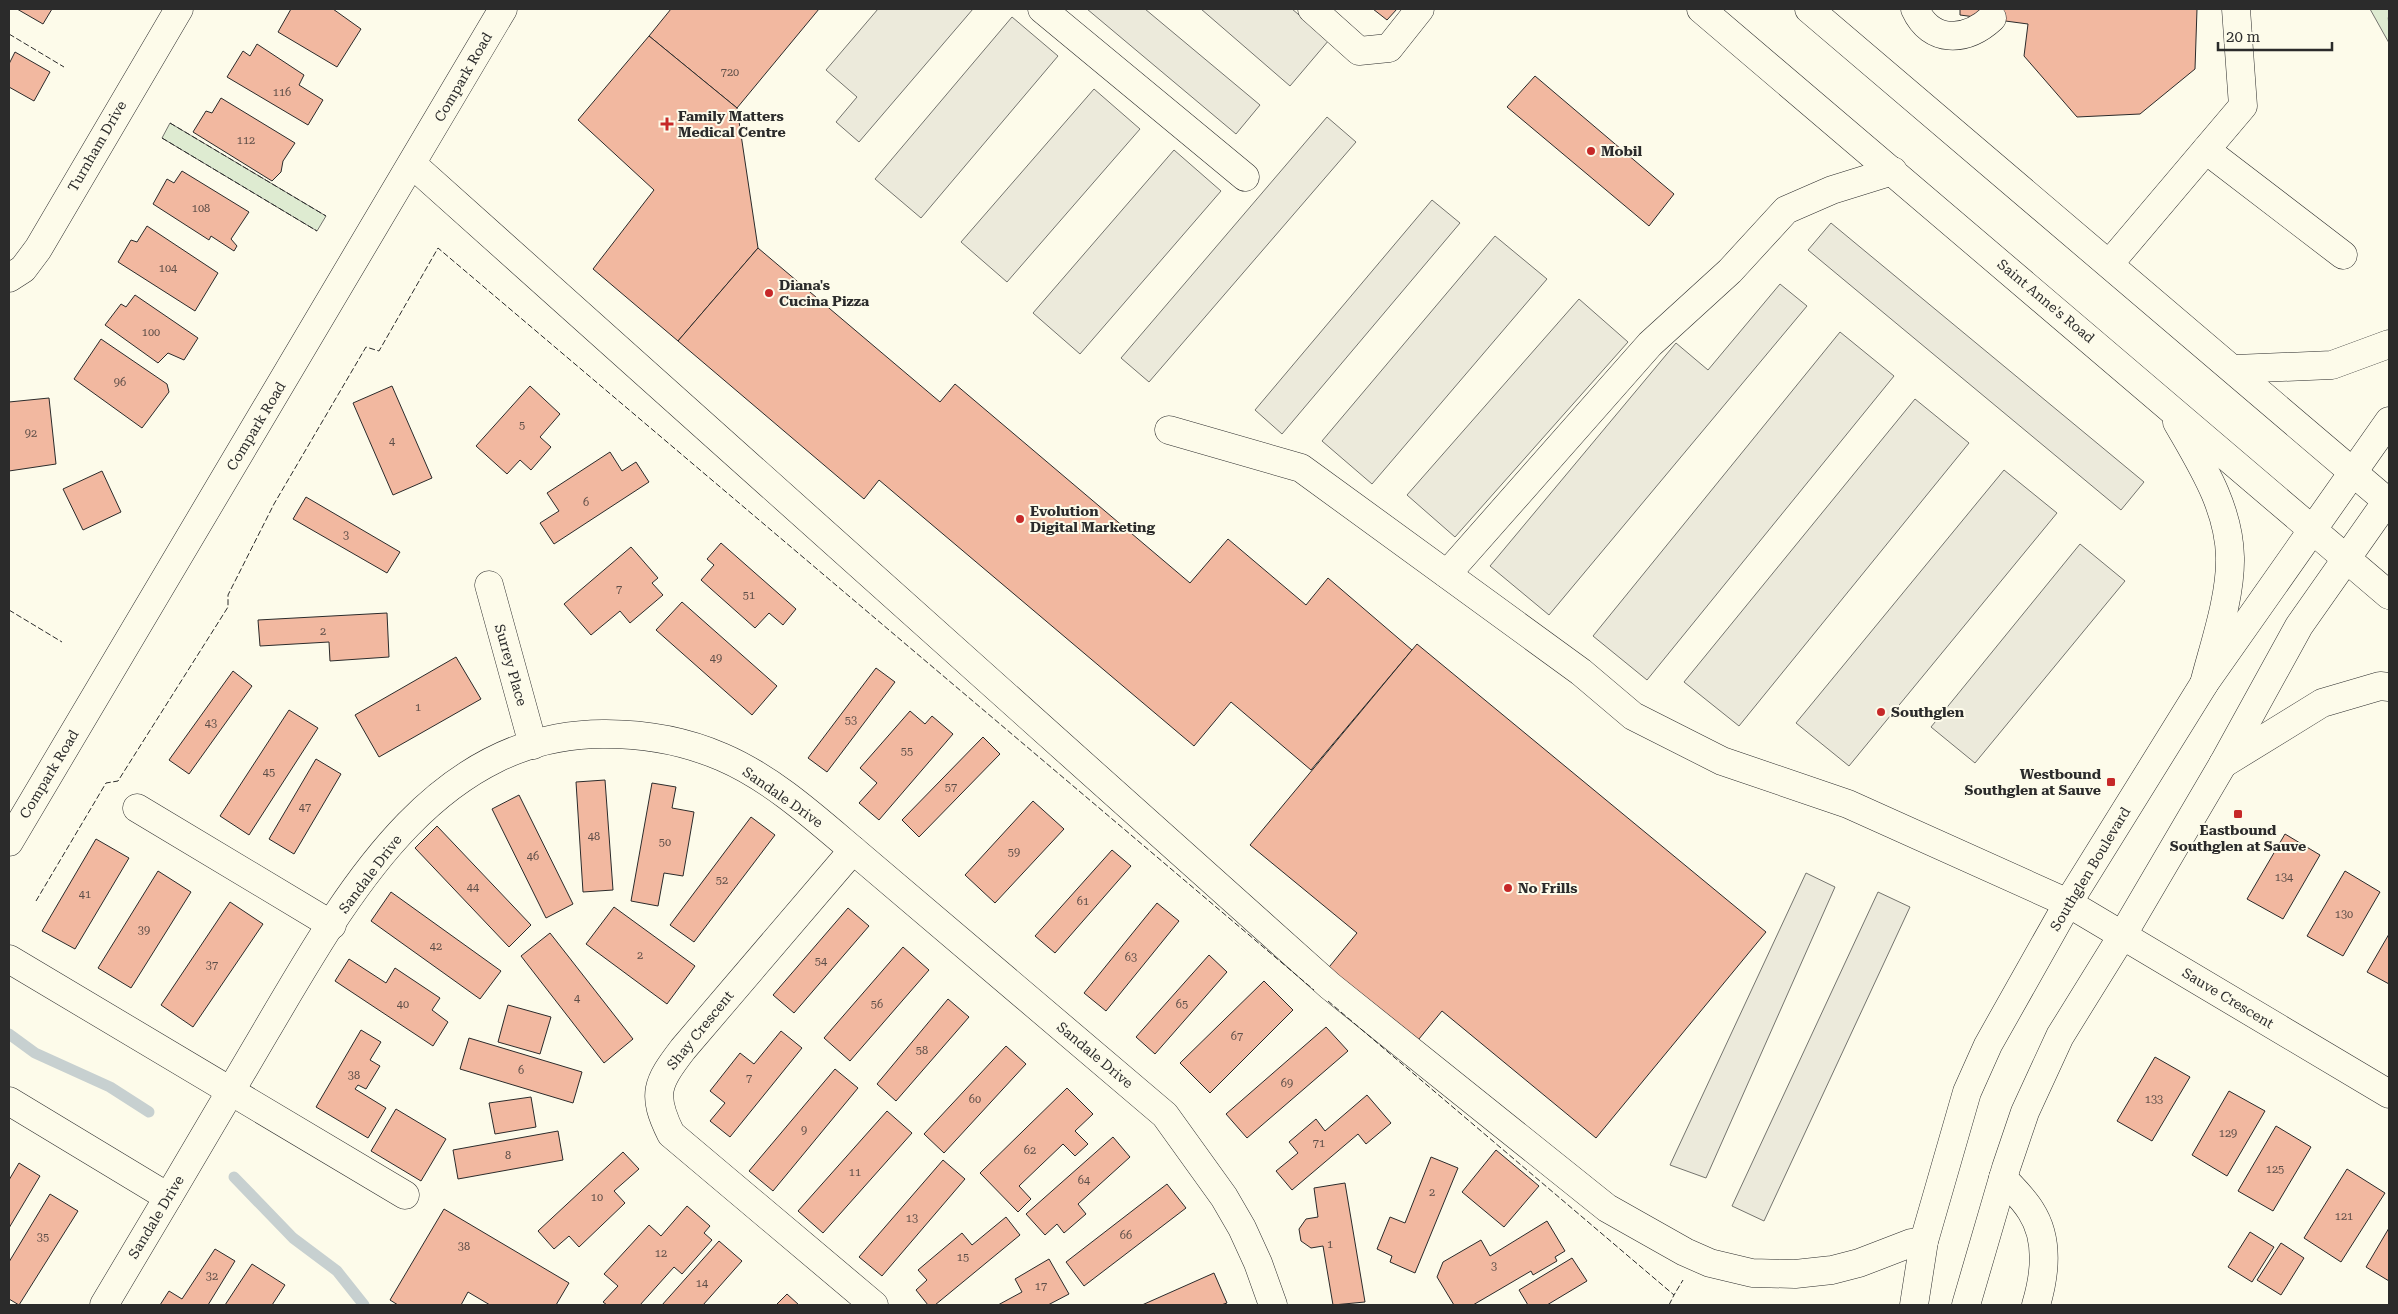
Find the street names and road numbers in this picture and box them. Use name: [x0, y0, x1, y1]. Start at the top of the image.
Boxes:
street label: Compark Road: [431, 29, 495, 125]
street label: Turnham Drive: [65, 98, 130, 194]
street label: Saint Anne's Road: [1994, 256, 2098, 346]
street label: Compark Road: [223, 379, 289, 473]
street label: Surrey Place: [492, 622, 530, 708]
street label: Compark Road: [16, 727, 82, 821]
street label: Sandale Drive: [740, 763, 826, 831]
street label: Southglen Boulevard: [2047, 804, 2133, 934]
street label: Sandale Drive: [335, 831, 405, 916]
street label: Sauve Crescent: [2179, 964, 2277, 1032]
street label: Shay Crescent: [663, 987, 737, 1073]
street label: Sandale Drive: [1054, 1019, 1136, 1092]
street label: Sandale Drive: [125, 1172, 187, 1261]

